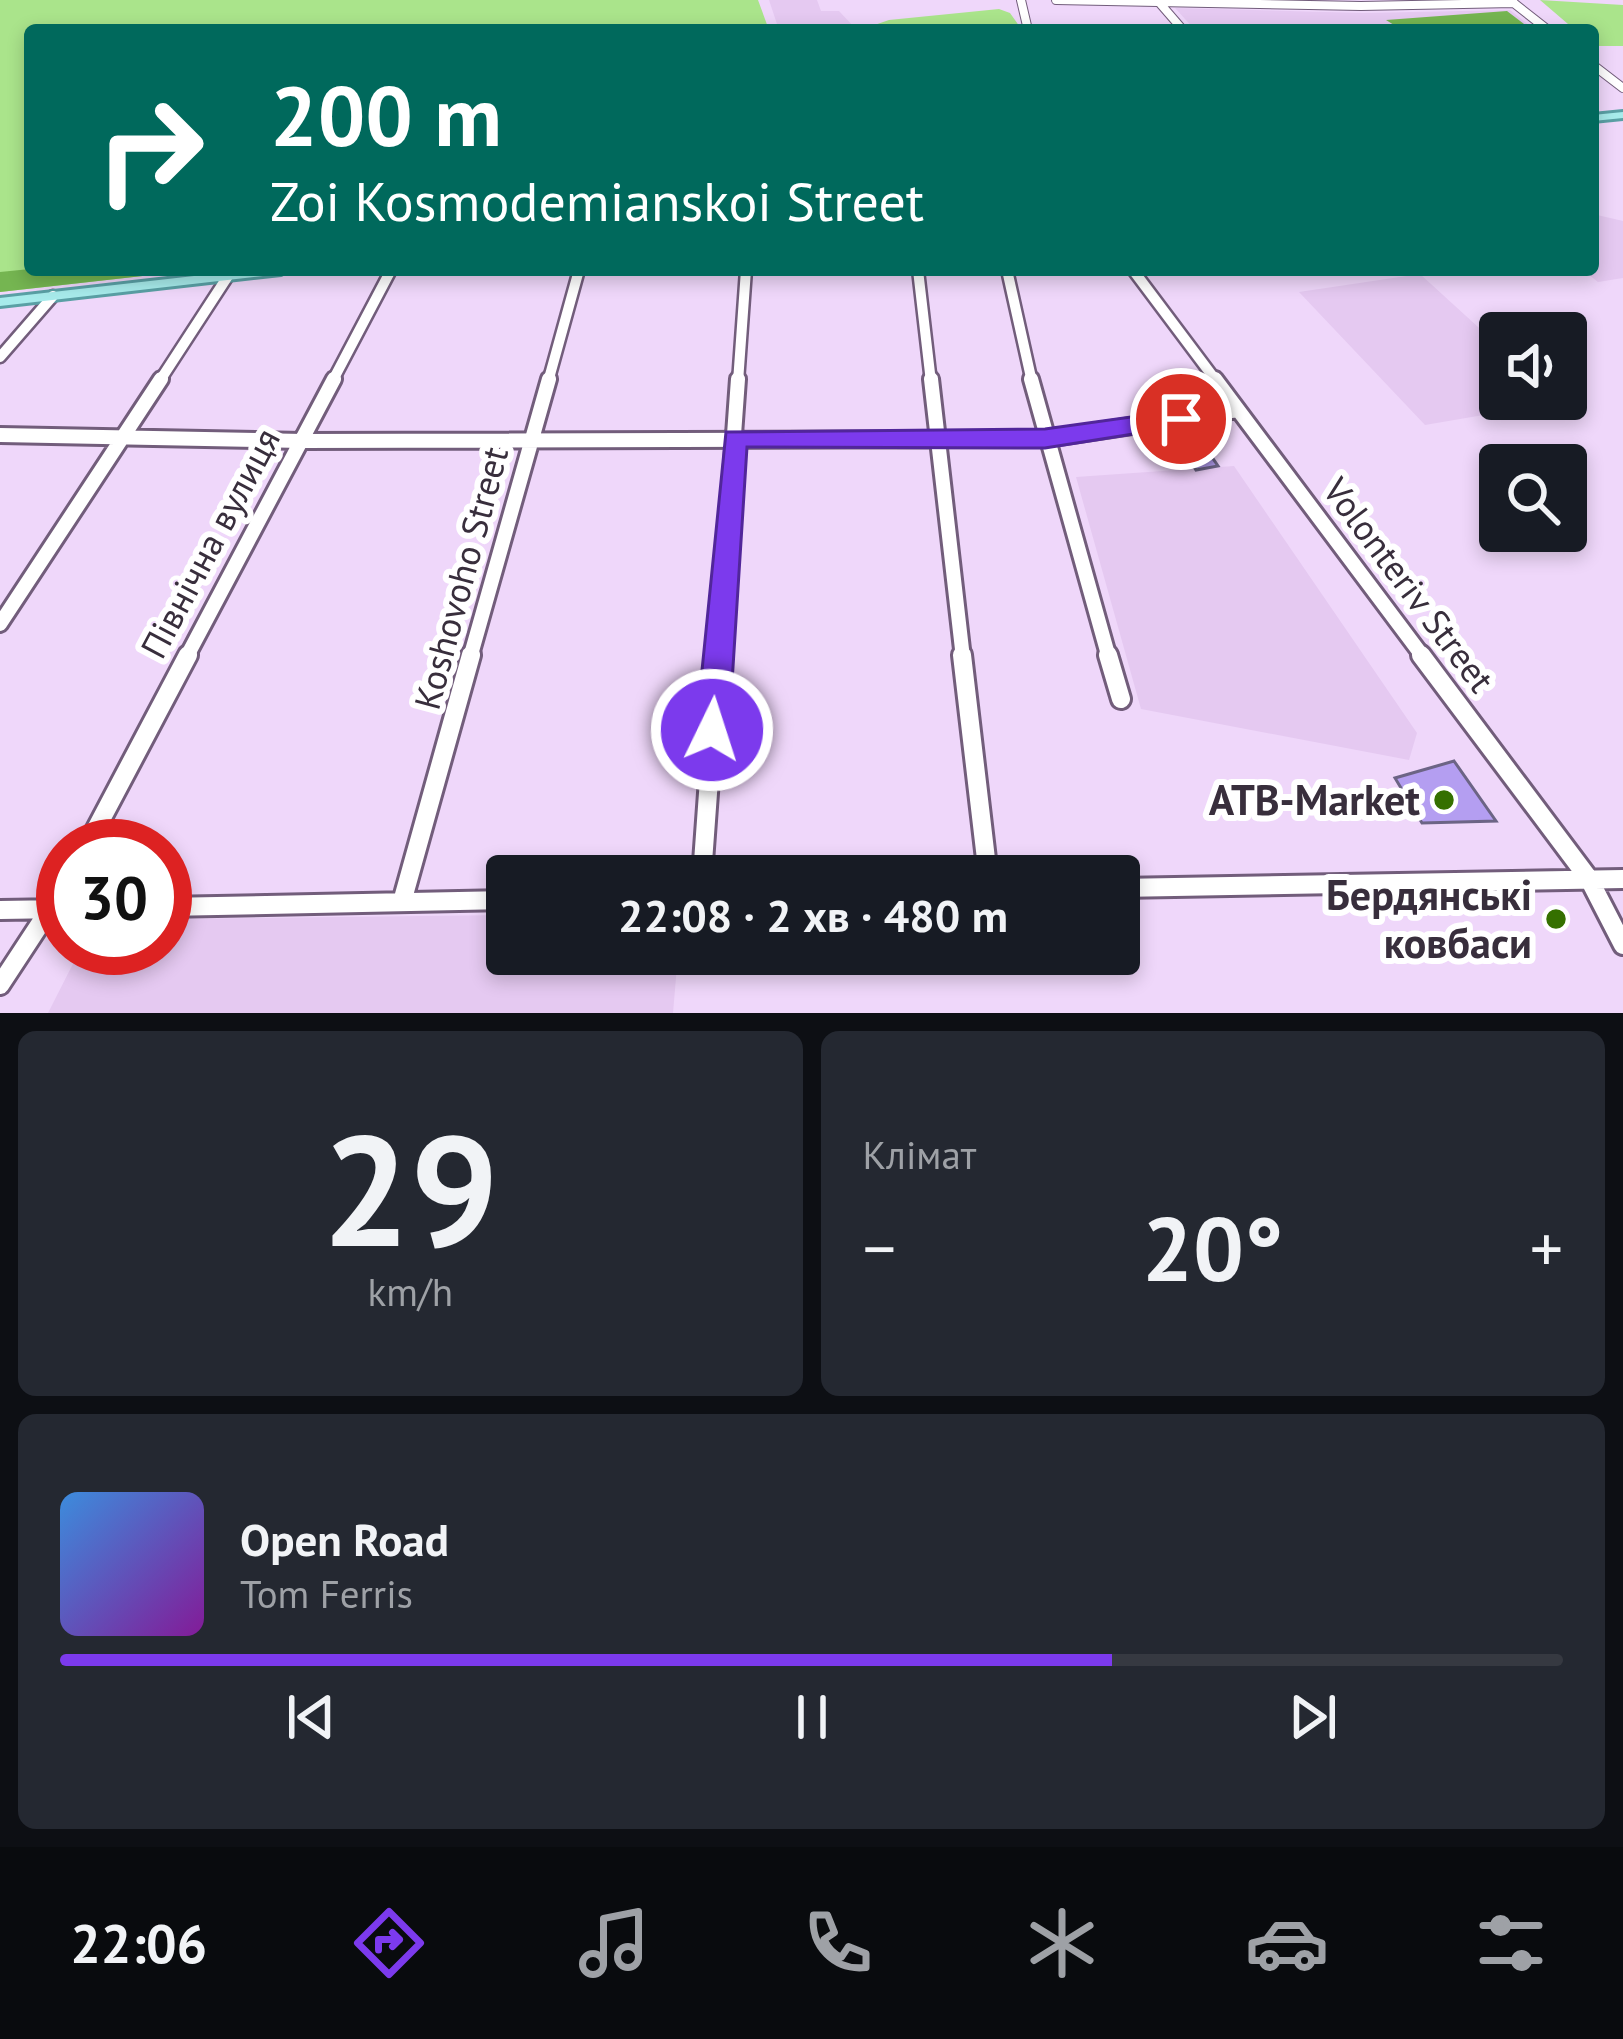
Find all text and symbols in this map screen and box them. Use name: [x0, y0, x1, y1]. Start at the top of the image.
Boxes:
text: 200 m: [270, 60, 502, 169]
icon: right: [72, 72, 228, 228]
text: Zoi Kosmodemianskoi Street: [270, 166, 924, 236]
map controls: [1479, 312, 1587, 552]
button: sound: [1479, 312, 1587, 420]
pin: [1130, 368, 1232, 470]
icon: arrive: [1148, 386, 1214, 452]
street label: Північна вулиця: [129, 420, 290, 666]
street label: Koshovoho Street: [403, 441, 518, 714]
button: search: [1479, 444, 1587, 552]
street label: Volonteriv Street: [1313, 467, 1505, 701]
position arrow: [649, 667, 775, 793]
place label: ATB-Market: [1209, 772, 1420, 827]
marker: ATB-Market: [1431, 787, 1457, 813]
speed limit sign: 30: [36, 819, 192, 975]
place label: Бердянські ковбаси: [1326, 867, 1532, 970]
text: 22:08 · 2 хв · 480 m: [618, 886, 1008, 944]
marker: Бердянські ковбаси: [1543, 906, 1569, 932]
text: 29: [322, 1087, 499, 1289]
text: Клімат: [863, 1129, 976, 1180]
text: 20°: [1142, 1189, 1283, 1306]
text: −: [863, 1205, 896, 1290]
text: +: [1530, 1205, 1563, 1290]
text: km/h: [368, 1266, 453, 1317]
text: Open Road: [240, 1510, 449, 1568]
text: Tom Ferris: [240, 1568, 413, 1619]
icon: previous: [278, 1684, 344, 1750]
icon: pause: [779, 1684, 845, 1750]
icon: next: [1280, 1684, 1346, 1750]
icon: directions: [347, 1901, 431, 1985]
icon: music: [572, 1901, 656, 1985]
icon: phone: [796, 1901, 880, 1985]
icon: climate: [1020, 1901, 1104, 1985]
icon: car: [1245, 1901, 1329, 1985]
icon: filters: [1469, 1901, 1553, 1985]
text: 22:06: [70, 1908, 207, 1978]

